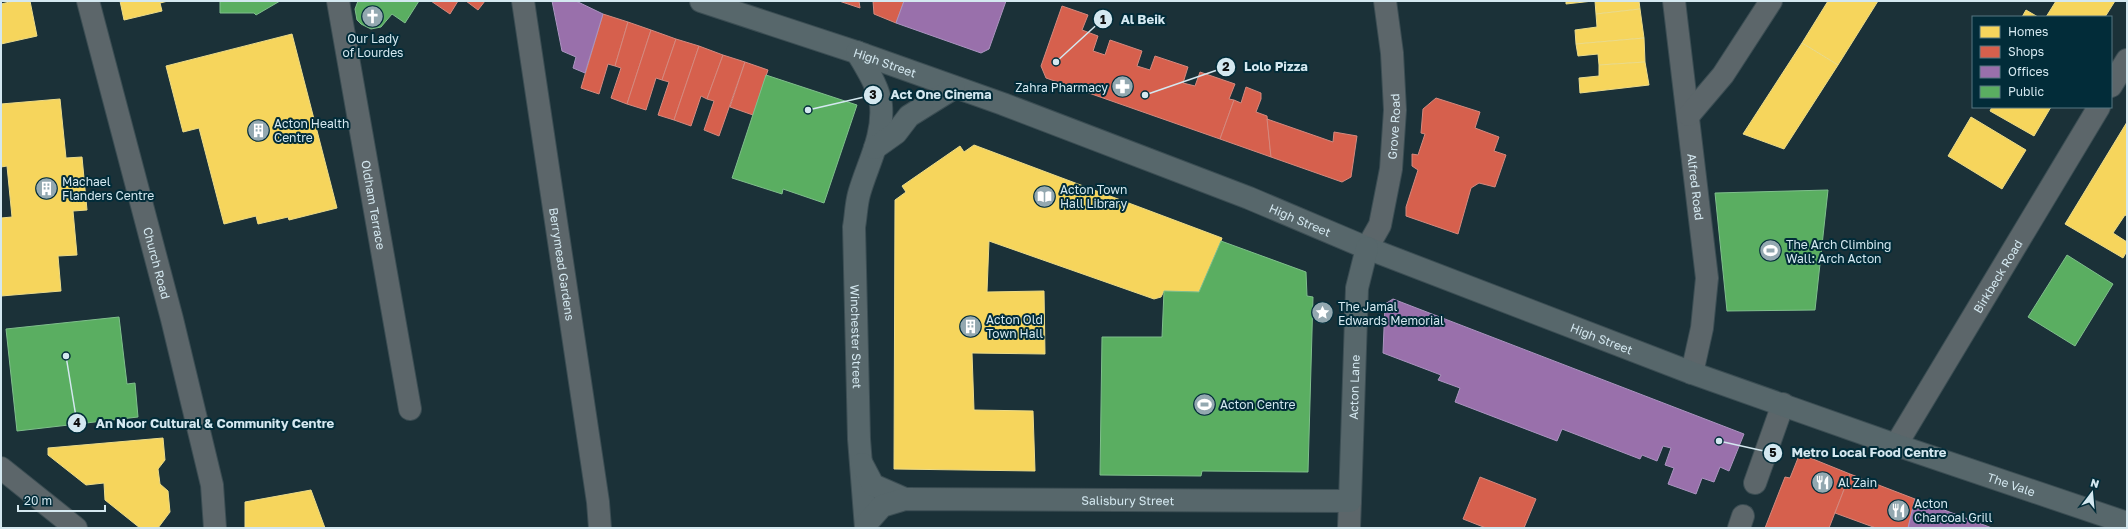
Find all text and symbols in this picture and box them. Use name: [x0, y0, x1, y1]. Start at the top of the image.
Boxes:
church icon: Our Lady of Lourdes: [360, 4, 386, 30]
callout: Al Beik: [1093, 7, 1174, 32]
text: Al Beik: [1121, 11, 1166, 27]
text: 1: [1100, 12, 1106, 27]
legend: [1972, 16, 2112, 108]
text: Homes: [2008, 24, 2048, 39]
place label: Our Lady of Lourdes: [343, 31, 403, 60]
street label: High Street: [852, 44, 919, 80]
text: Shops: [2008, 44, 2044, 59]
callout: Lolo Pizza: [1216, 54, 1316, 79]
text: Lolo Pizza: [1244, 58, 1308, 74]
text: 2: [1222, 59, 1230, 74]
text: Offices: [2008, 64, 2049, 79]
pharmacy icon: Zahra Pharmacy: [1110, 74, 1136, 100]
place label: Zahra Pharmacy: [1015, 80, 1108, 95]
callout: Act One Cinema: [863, 82, 1000, 107]
text: Public: [2008, 84, 2045, 99]
text: Act One Cinema: [890, 86, 992, 102]
text: 3: [869, 87, 877, 102]
street label: Grove Road: [1384, 93, 1403, 160]
place label: Acton Health Centre: [274, 116, 349, 145]
building icon: Acton Health Centre: [245, 117, 271, 143]
street label: Alfred Road: [1685, 152, 1708, 221]
street label: Oldham Terrace: [359, 159, 389, 251]
place label: Machael Flanders Centre: [62, 174, 154, 203]
building icon: Machael Flanders Centre: [34, 175, 60, 201]
place label: Acton Town Hall Library: [1060, 182, 1127, 211]
library icon: Acton Town Hall Library: [1031, 183, 1057, 209]
street label: High Street: [1267, 200, 1334, 239]
street label: Berrymead Gardens: [547, 206, 578, 322]
street label: Church Road: [141, 225, 174, 301]
place label: The Arch Climbing Wall: Arch Acton: [1786, 237, 1892, 266]
street label: Birkbeck Road: [1970, 237, 2025, 315]
sports icon: The Arch Climbing Wall: Arch Acton: [1758, 238, 1784, 264]
street label: Winchester Street: [848, 284, 865, 389]
place label: The Jamal Edwards Memorial: [1338, 299, 1444, 328]
place icon: The Jamal Edwards Memorial: [1309, 300, 1335, 326]
place label: Acton Old Town Hall: [986, 312, 1043, 341]
building icon: Acton Old Town Hall: [957, 313, 983, 339]
street label: High Street: [1568, 319, 1635, 357]
street label: Acton Lane: [1345, 354, 1362, 420]
sports icon: Acton Centre: [1192, 391, 1218, 417]
place label: Acton Centre: [1220, 397, 1296, 412]
callout: An Noor Cultural & Community Centre: [67, 411, 342, 436]
text: 4: [73, 415, 81, 430]
text: An Noor Cultural & Community Centre: [96, 415, 335, 431]
callout: Metro Local Food Centre: [1763, 440, 1954, 465]
text: Metro Local Food Centre: [1791, 444, 1947, 460]
text: 5: [1769, 445, 1777, 460]
restaurant icon: Al Zain: [1810, 469, 1836, 495]
street label: The Vale: [1986, 469, 2037, 499]
north arrow: [2072, 473, 2112, 513]
place label: Al Zain: [1838, 475, 1877, 490]
text: N: [2089, 476, 2101, 490]
scale bar: [18, 487, 105, 513]
street label: Salisbury Street: [1081, 492, 1175, 508]
text: 20 m: [24, 493, 52, 508]
place label: Acton Charcoal Grill: [1914, 496, 1992, 525]
restaurant icon: Acton Charcoal Grill: [1885, 497, 1911, 523]

